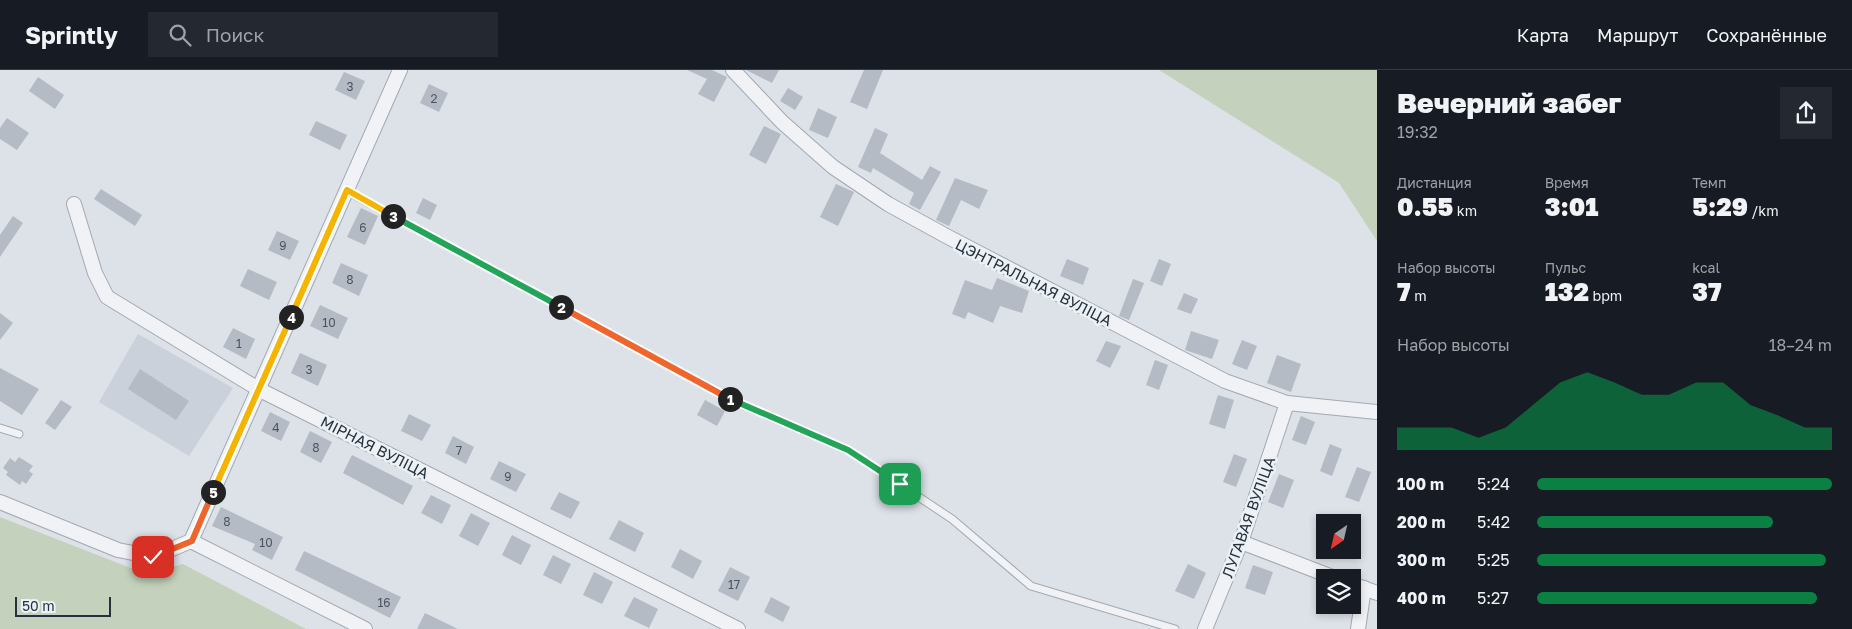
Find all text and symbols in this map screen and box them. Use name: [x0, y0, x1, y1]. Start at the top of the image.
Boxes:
search box: [148, 12, 498, 57]
text: Sprintly: [25, 20, 118, 49]
icon: search: [166, 21, 194, 49]
text: Поиск: [206, 23, 264, 46]
text: Карта: [1517, 24, 1569, 46]
text: Маршрут: [1597, 24, 1678, 46]
text: Сохранённые: [1706, 24, 1827, 46]
house number: 3: [346, 79, 354, 94]
text: Вечерний забег: [1397, 86, 1621, 119]
button: share: [1780, 87, 1832, 139]
house number: 2: [431, 91, 438, 106]
text: 19:32: [1397, 122, 1438, 142]
text: Дистанция: [1397, 174, 1472, 191]
text: Время: [1545, 174, 1589, 191]
text: Темп: [1692, 174, 1726, 191]
text: 0.55: [1397, 191, 1453, 222]
text: 3:01: [1545, 191, 1598, 222]
text: 5:29: [1692, 191, 1748, 222]
text: km: [1453, 202, 1477, 219]
text: /km: [1748, 202, 1779, 219]
pin: 3: [380, 204, 406, 228]
text: 3: [389, 208, 398, 225]
house number: 6: [359, 220, 367, 235]
street label: ЦЭНТРАЛЬНАЯ ВУЛІЦА: [953, 235, 1115, 329]
house number: 9: [279, 238, 287, 253]
text: Набор высоты: [1397, 259, 1496, 276]
text: Пульс: [1545, 259, 1586, 276]
text: kcal: [1692, 259, 1720, 276]
house number: 8: [346, 272, 354, 287]
text: 7: [1397, 276, 1411, 307]
text: 132: [1545, 276, 1589, 307]
text: 37: [1692, 276, 1722, 307]
text: m: [1411, 287, 1427, 304]
text: bpm: [1589, 287, 1622, 304]
pin: 2: [548, 294, 574, 320]
text: 2: [557, 299, 566, 316]
pin: 4: [278, 304, 304, 330]
text: 4: [287, 309, 296, 326]
house number: 10: [322, 315, 336, 330]
text: Набор высоты: [1397, 335, 1510, 355]
text: 18–24 m: [1769, 335, 1832, 355]
house number: 1: [236, 336, 242, 351]
house number: 3: [305, 362, 313, 377]
pin: 1: [718, 386, 742, 412]
text: 1: [727, 391, 734, 408]
street label: МІРНАЯ ВУЛІЦА: [318, 412, 432, 482]
house number: 4: [272, 420, 280, 435]
house number: 8: [312, 440, 320, 455]
house number: 7: [456, 443, 462, 458]
street label: ЛУГАВАЯ ВУЛІЦА: [1218, 454, 1278, 580]
pin: [879, 463, 921, 505]
house number: 9: [504, 469, 512, 484]
icon: arrive: [886, 470, 914, 498]
text: 100 m: [1397, 474, 1444, 494]
text: 5:24: [1477, 474, 1510, 494]
pin: 5: [200, 480, 226, 504]
text: 5: [209, 484, 218, 501]
text: 200 m: [1397, 512, 1446, 532]
text: 5:42: [1477, 512, 1510, 532]
house number: 8: [223, 514, 231, 529]
north arrow: [1316, 514, 1361, 559]
map controls: [1316, 514, 1361, 614]
house number: 10: [259, 535, 273, 550]
pin: [132, 536, 174, 578]
icon: check: [139, 543, 167, 571]
text: 300 m: [1397, 550, 1446, 570]
text: 5:25: [1477, 550, 1510, 570]
button: layers: [1316, 569, 1361, 614]
house number: 17: [728, 577, 740, 592]
text: 400 m: [1397, 588, 1446, 608]
text: 5:27: [1477, 588, 1509, 608]
scale bar: [15, 594, 111, 617]
house number: 16: [377, 595, 391, 610]
text: 50 m: [22, 597, 55, 614]

